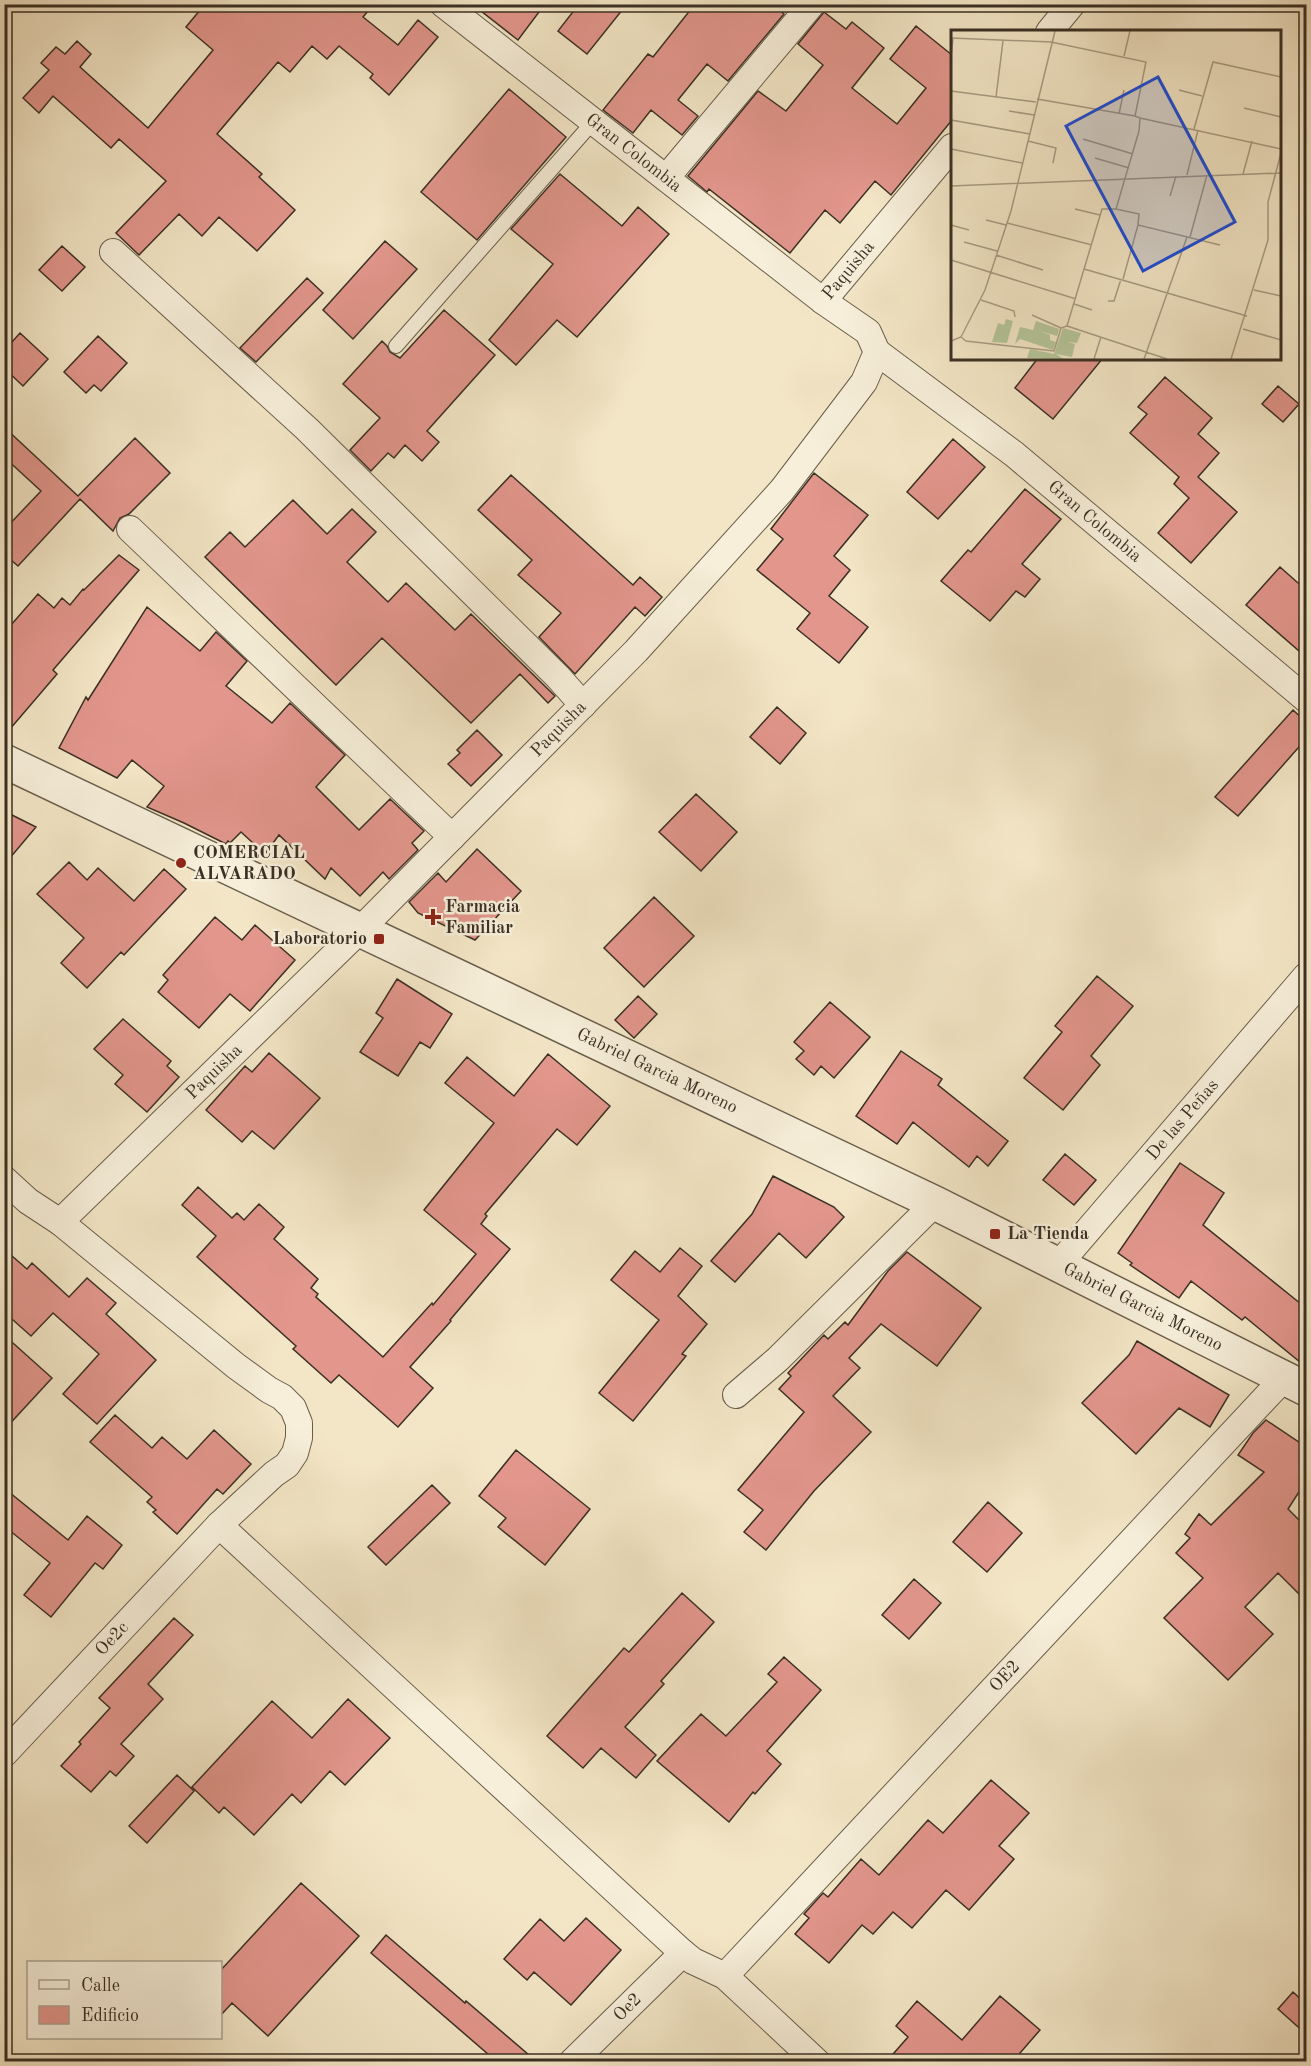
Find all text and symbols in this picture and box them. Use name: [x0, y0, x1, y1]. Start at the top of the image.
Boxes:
inset map: [951, 30, 1281, 360]
street label: Gran Colombia: [582, 110, 685, 196]
street label: Paquisha: [819, 238, 878, 303]
street label: Gran Colombia: [1044, 477, 1145, 566]
street label: Paquisha: [528, 698, 590, 761]
place label: COMERCIAL ALVARADO: [193, 844, 305, 883]
marker: COMERCIAL ALVARADO: [174, 856, 188, 870]
place label: Farmacia Familiar: [445, 898, 520, 937]
marker: Farmacia Familiar: [426, 910, 440, 924]
place label: Laboratorio: [272, 930, 367, 948]
marker: Laboratorio: [372, 932, 386, 946]
street label: Gabriel Garcia Moreno: [574, 1025, 740, 1117]
street label: Paquisha: [183, 1041, 246, 1103]
street label: De las Peñas: [1143, 1076, 1222, 1164]
place label: La Tienda: [1007, 1225, 1089, 1243]
marker: La Tienda: [988, 1227, 1002, 1241]
street label: Gabriel Garcia Moreno: [1060, 1260, 1225, 1355]
street label: Oe2c: [92, 1618, 132, 1659]
street label: OE2: [986, 1657, 1024, 1696]
legend: [27, 1961, 222, 2039]
text: Calle: [81, 1977, 120, 1995]
street label: Oe2: [610, 1990, 645, 2025]
text: Edificio: [81, 2007, 139, 2025]

